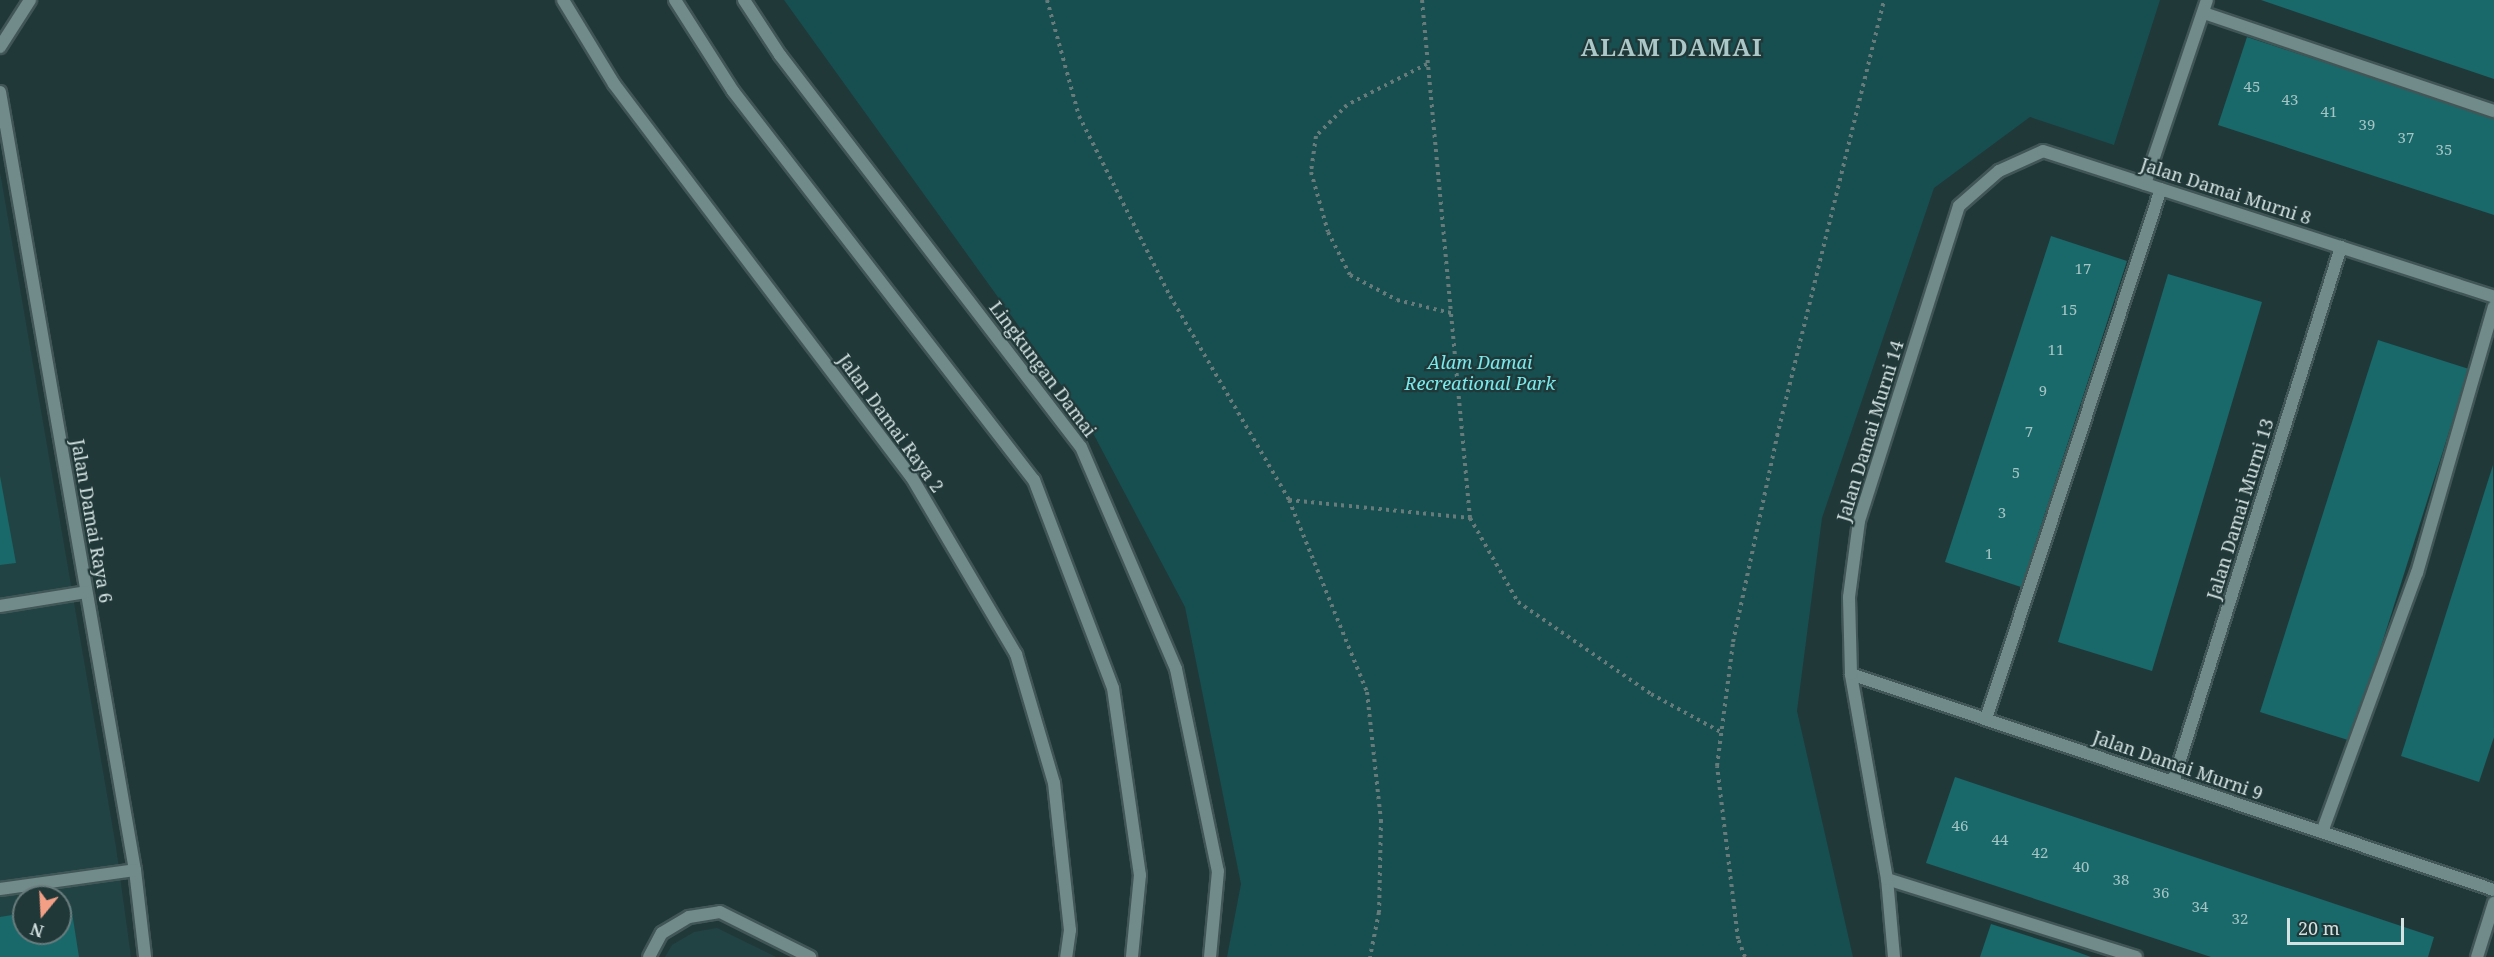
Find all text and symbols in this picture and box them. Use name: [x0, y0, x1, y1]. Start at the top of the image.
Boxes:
district label: ALAM DAMAI: [1581, 33, 1763, 61]
house number: 45: [2244, 78, 2260, 96]
house number: 43: [2282, 91, 2298, 109]
house number: 41: [2321, 103, 2337, 121]
house number: 39: [2359, 116, 2375, 134]
house number: 37: [2398, 129, 2414, 147]
house number: 35: [2436, 141, 2452, 159]
street label: Jalan Damai Murni 8: [2138, 153, 2314, 229]
house number: 17: [2075, 260, 2091, 278]
street label: Lingkungan Damai: [985, 297, 1101, 441]
house number: 15: [2061, 301, 2077, 319]
street label: Jalan Damai Murni 14: [1832, 338, 1908, 524]
house number: 11: [2048, 341, 2064, 359]
street label: Jalan Damai Raya 2: [833, 350, 949, 496]
park label: Alam Damai Recreational Park: [1405, 352, 1555, 394]
house number: 9: [2039, 382, 2047, 400]
street label: Jalan Damai Murni 13: [2202, 416, 2278, 602]
house number: 7: [2025, 423, 2033, 441]
street label: Jalan Damai Raya 6: [67, 437, 117, 605]
house number: 5: [2012, 464, 2020, 482]
house number: 3: [1998, 504, 2006, 522]
house number: 1: [1985, 545, 1993, 563]
street label: Jalan Damai Murni 9: [2090, 726, 2266, 804]
house number: 46: [1952, 817, 1968, 835]
house number: 44: [1992, 831, 2008, 849]
house number: 42: [2032, 844, 2048, 862]
house number: 40: [2073, 858, 2089, 876]
house number: 38: [2113, 871, 2129, 889]
house number: 36: [2153, 884, 2169, 902]
north arrow: [12, 885, 72, 945]
house number: 34: [2192, 898, 2208, 916]
scale bar: [2290, 906, 2407, 944]
house number: 32: [2232, 910, 2248, 928]
text: 20 m: [2298, 916, 2340, 940]
text: N: [28, 918, 46, 943]

